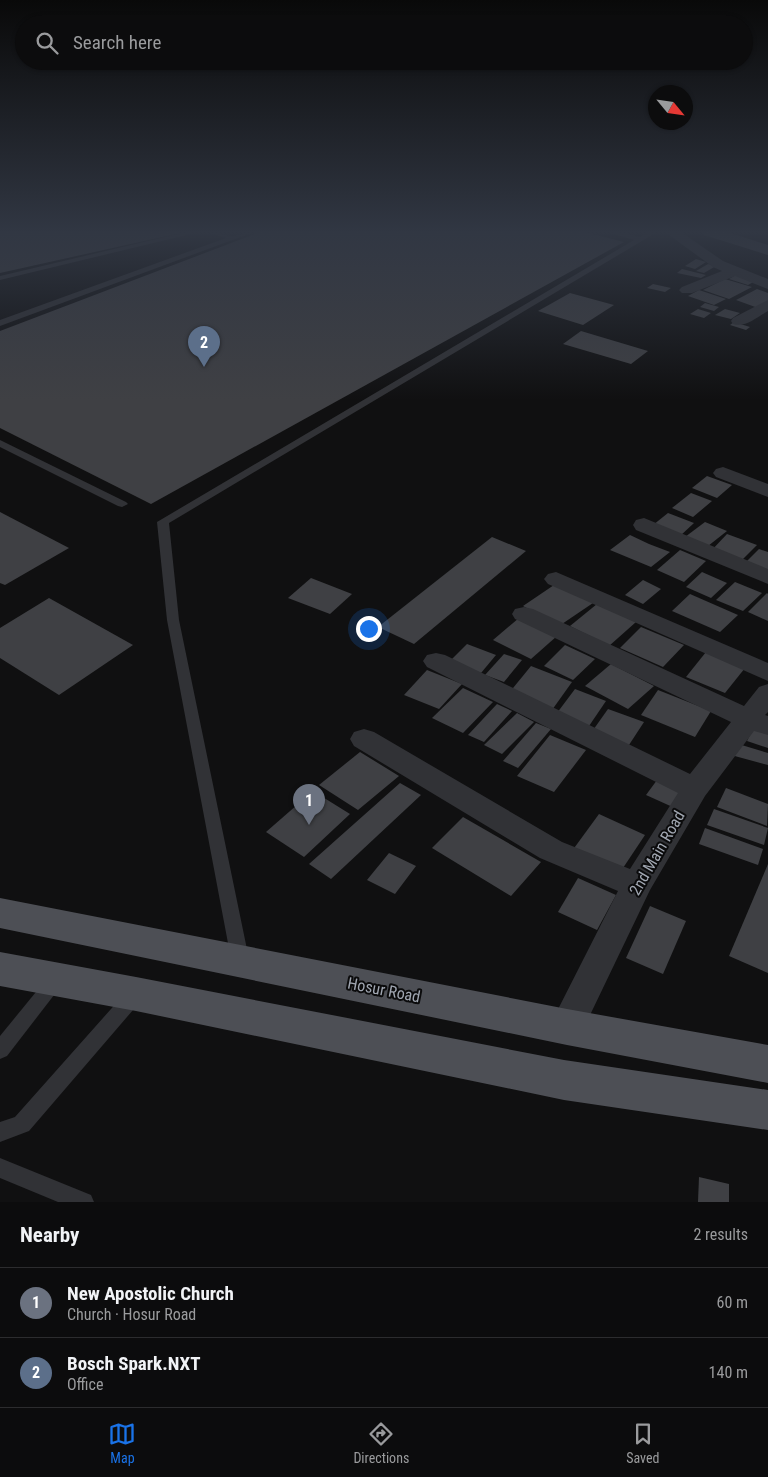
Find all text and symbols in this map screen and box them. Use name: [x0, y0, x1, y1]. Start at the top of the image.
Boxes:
search box: [15, 15, 753, 70]
icon: search: [33, 29, 61, 57]
text: Search here: [73, 31, 161, 54]
north arrow: [648, 85, 693, 130]
pin: 2: [188, 326, 220, 367]
your location: [356, 616, 382, 642]
pin: 1: [293, 784, 325, 825]
street label: 2nd Main Road: [625, 807, 689, 899]
street label: Hosur Road: [346, 974, 422, 1006]
text: Nearby: [20, 1223, 79, 1247]
text: 2 results: [693, 1225, 748, 1244]
text: New Apostolic Church: [67, 1282, 234, 1305]
text: 1: [32, 1293, 40, 1312]
text: 60 m: [716, 1293, 748, 1312]
text: Church · Hosur Road: [67, 1305, 196, 1324]
text: Bosch Spark.NXT: [67, 1352, 200, 1375]
text: 2: [32, 1363, 40, 1382]
text: 140 m: [709, 1363, 748, 1382]
text: Office: [67, 1375, 103, 1394]
tab: Map: [108, 1420, 136, 1466]
tab: Directions: [353, 1420, 409, 1466]
tab: Saved: [626, 1420, 660, 1466]

